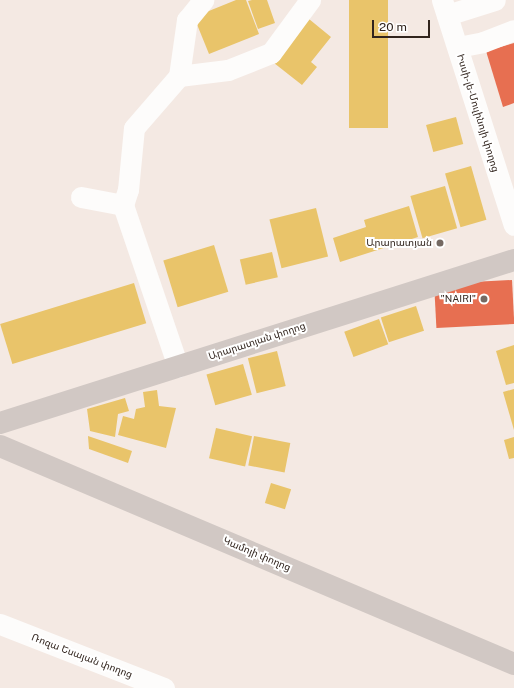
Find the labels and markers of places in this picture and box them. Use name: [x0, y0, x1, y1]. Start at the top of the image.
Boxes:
place label: Արարատյան: [366, 237, 432, 249]
marker: Արարատյան: [435, 238, 445, 248]
place label: "NAIRI": [440, 293, 476, 305]
marker: "NAIRI": [479, 294, 489, 304]

